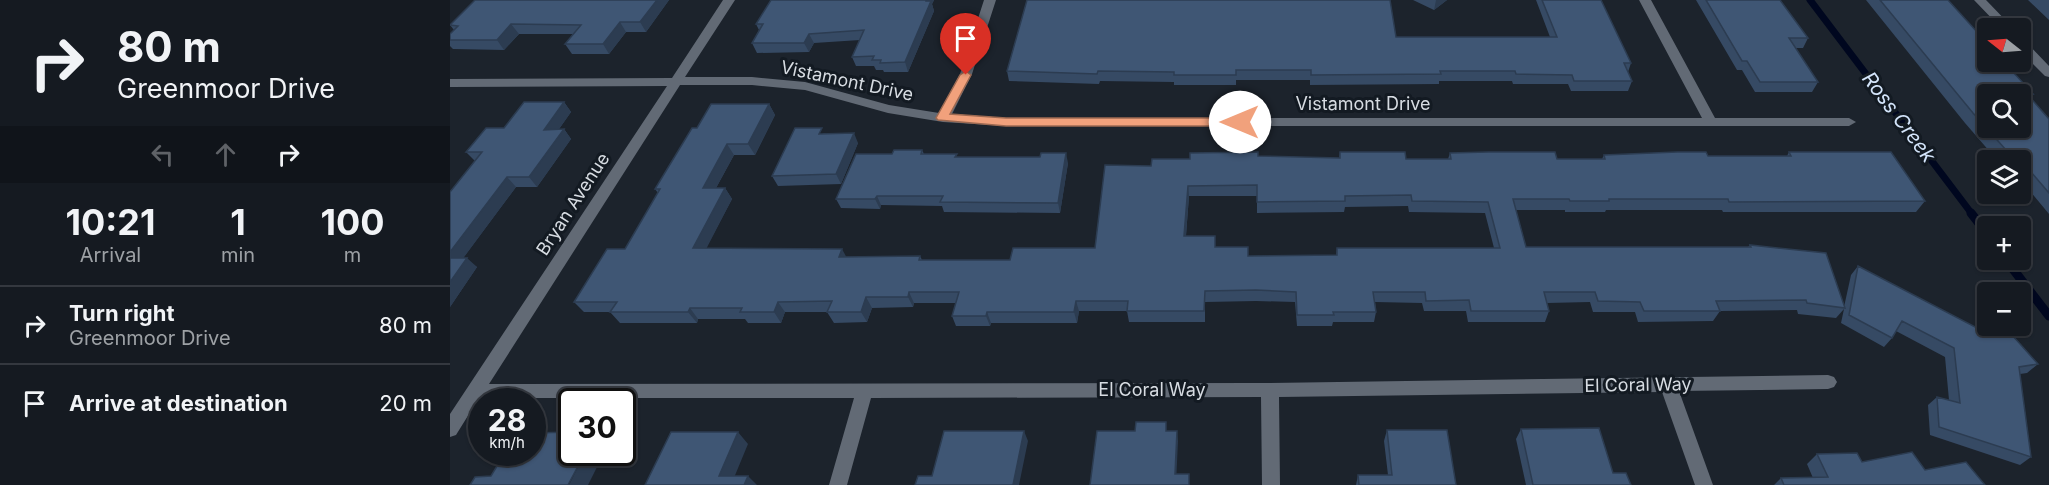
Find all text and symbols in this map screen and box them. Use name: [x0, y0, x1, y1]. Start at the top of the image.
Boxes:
pin: [940, 13, 991, 75]
north arrow: [1977, 18, 2031, 72]
map controls: [1977, 18, 2031, 336]
text: 80 m: [117, 21, 221, 72]
icon: arrive: [949, 22, 982, 55]
icon: right: [18, 24, 96, 102]
street label: Vistamont Drive: [779, 56, 915, 105]
water label: Ross Creek: [1857, 67, 1941, 168]
text: Greenmoor Drive: [117, 72, 335, 105]
button: search: [1977, 84, 2031, 138]
position arrow: [1208, 90, 1272, 154]
street label: Vistamont Drive: [1295, 93, 1431, 114]
icon: left: [146, 138, 179, 171]
icon: ahead: [209, 138, 242, 171]
icon: right: [272, 138, 305, 171]
street label: Bryan Avenue: [532, 149, 613, 259]
button: layers: [1977, 150, 2031, 204]
text: 10:21: [65, 200, 155, 244]
text: 1: [230, 200, 246, 244]
text: 100: [320, 200, 385, 244]
button: +: [1977, 216, 2031, 270]
text: Arrival: [80, 243, 141, 267]
text: min: [221, 243, 255, 267]
text: m: [344, 243, 361, 267]
button: −: [1977, 282, 2031, 336]
text: Turn right: [69, 300, 175, 326]
icon: right: [18, 309, 51, 342]
text: 80 m: [379, 312, 432, 338]
text: Greenmoor Drive: [69, 326, 231, 350]
street label: El Coral Way: [1584, 373, 1692, 396]
street label: El Coral Way: [1098, 379, 1206, 400]
icon: arrive: [18, 387, 51, 420]
speed limit sign: 30: [558, 388, 636, 466]
text: Arrive at destination: [69, 390, 288, 416]
text: 20 m: [379, 390, 432, 416]
text: 28: [488, 402, 526, 438]
text: km/h: [489, 433, 525, 452]

